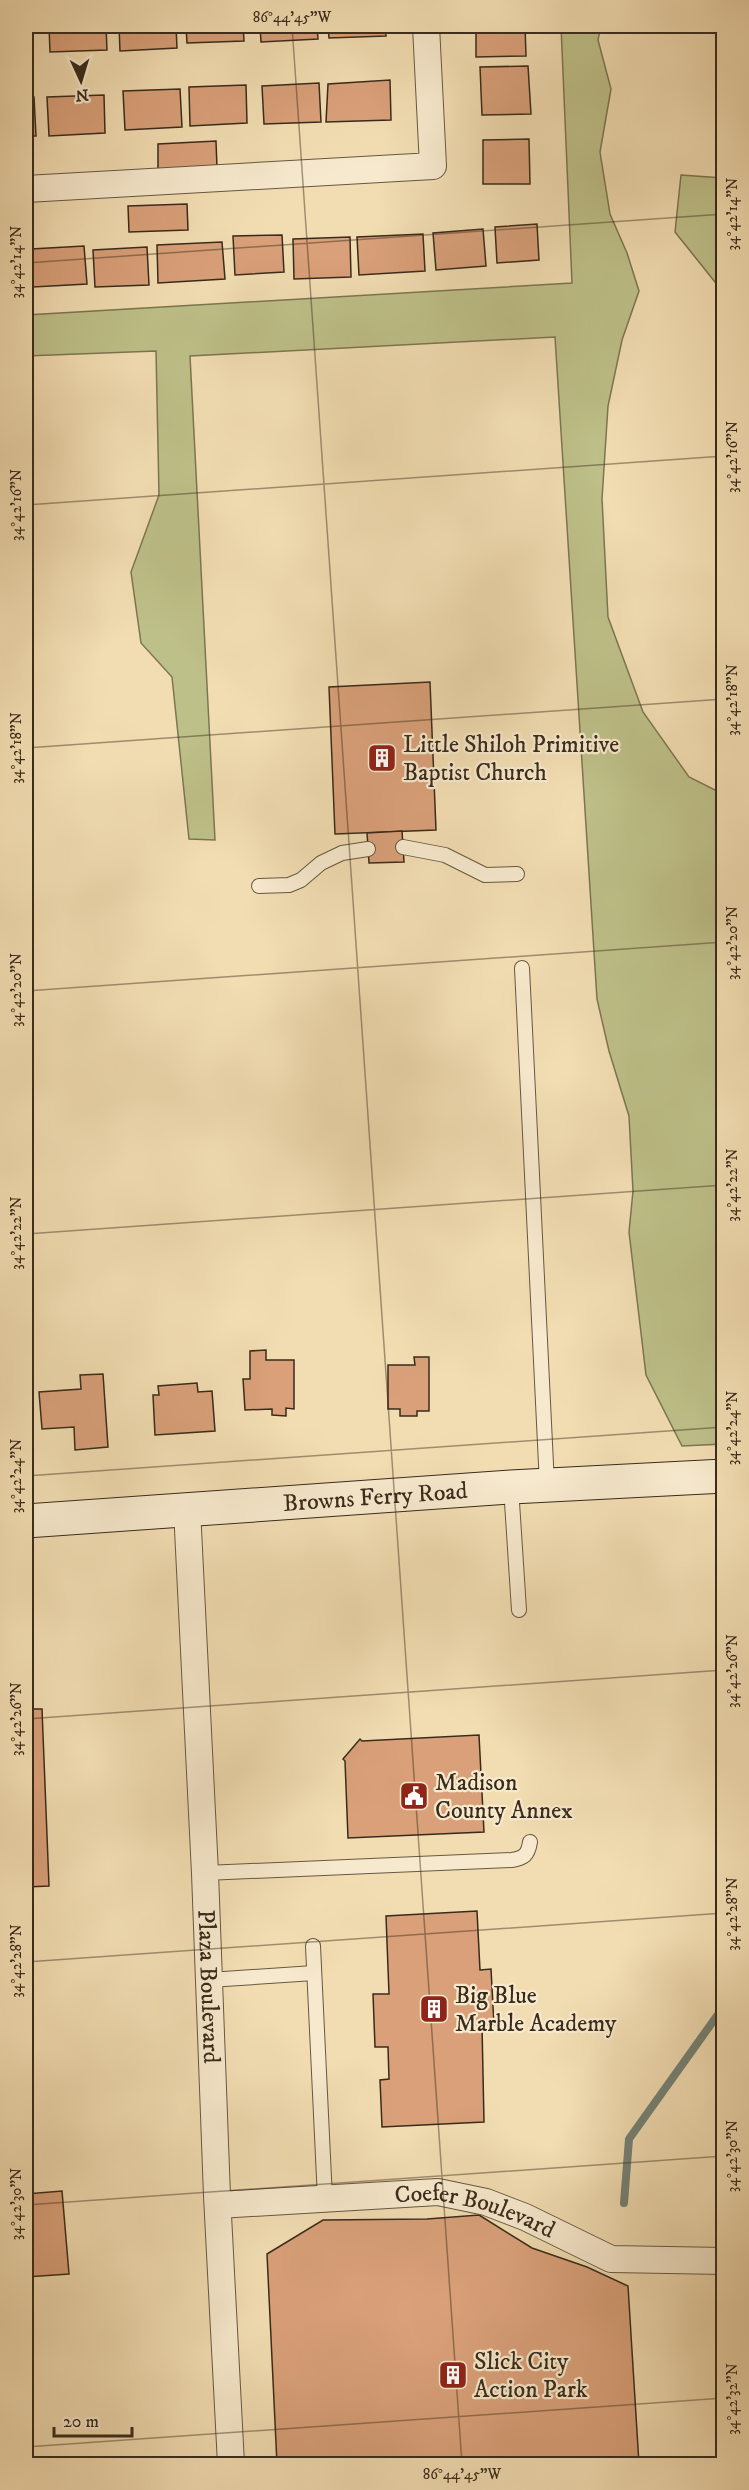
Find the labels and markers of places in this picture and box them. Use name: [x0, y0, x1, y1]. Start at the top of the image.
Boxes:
place label: Little Shiloh Primitive Baptist Church: [403, 730, 619, 788]
building icon: Little Shiloh Primitive Baptist Church: [366, 742, 398, 774]
place label: Madison County Annex: [435, 1768, 573, 1826]
public building icon: Madison County Annex: [398, 1780, 430, 1812]
place label: Big Blue Marble Academy: [455, 1981, 617, 2039]
building icon: Big Blue Marble Academy: [418, 1993, 450, 2025]
place label: Slick City Action Park: [474, 2347, 588, 2405]
building icon: Slick City Action Park: [437, 2359, 469, 2391]

